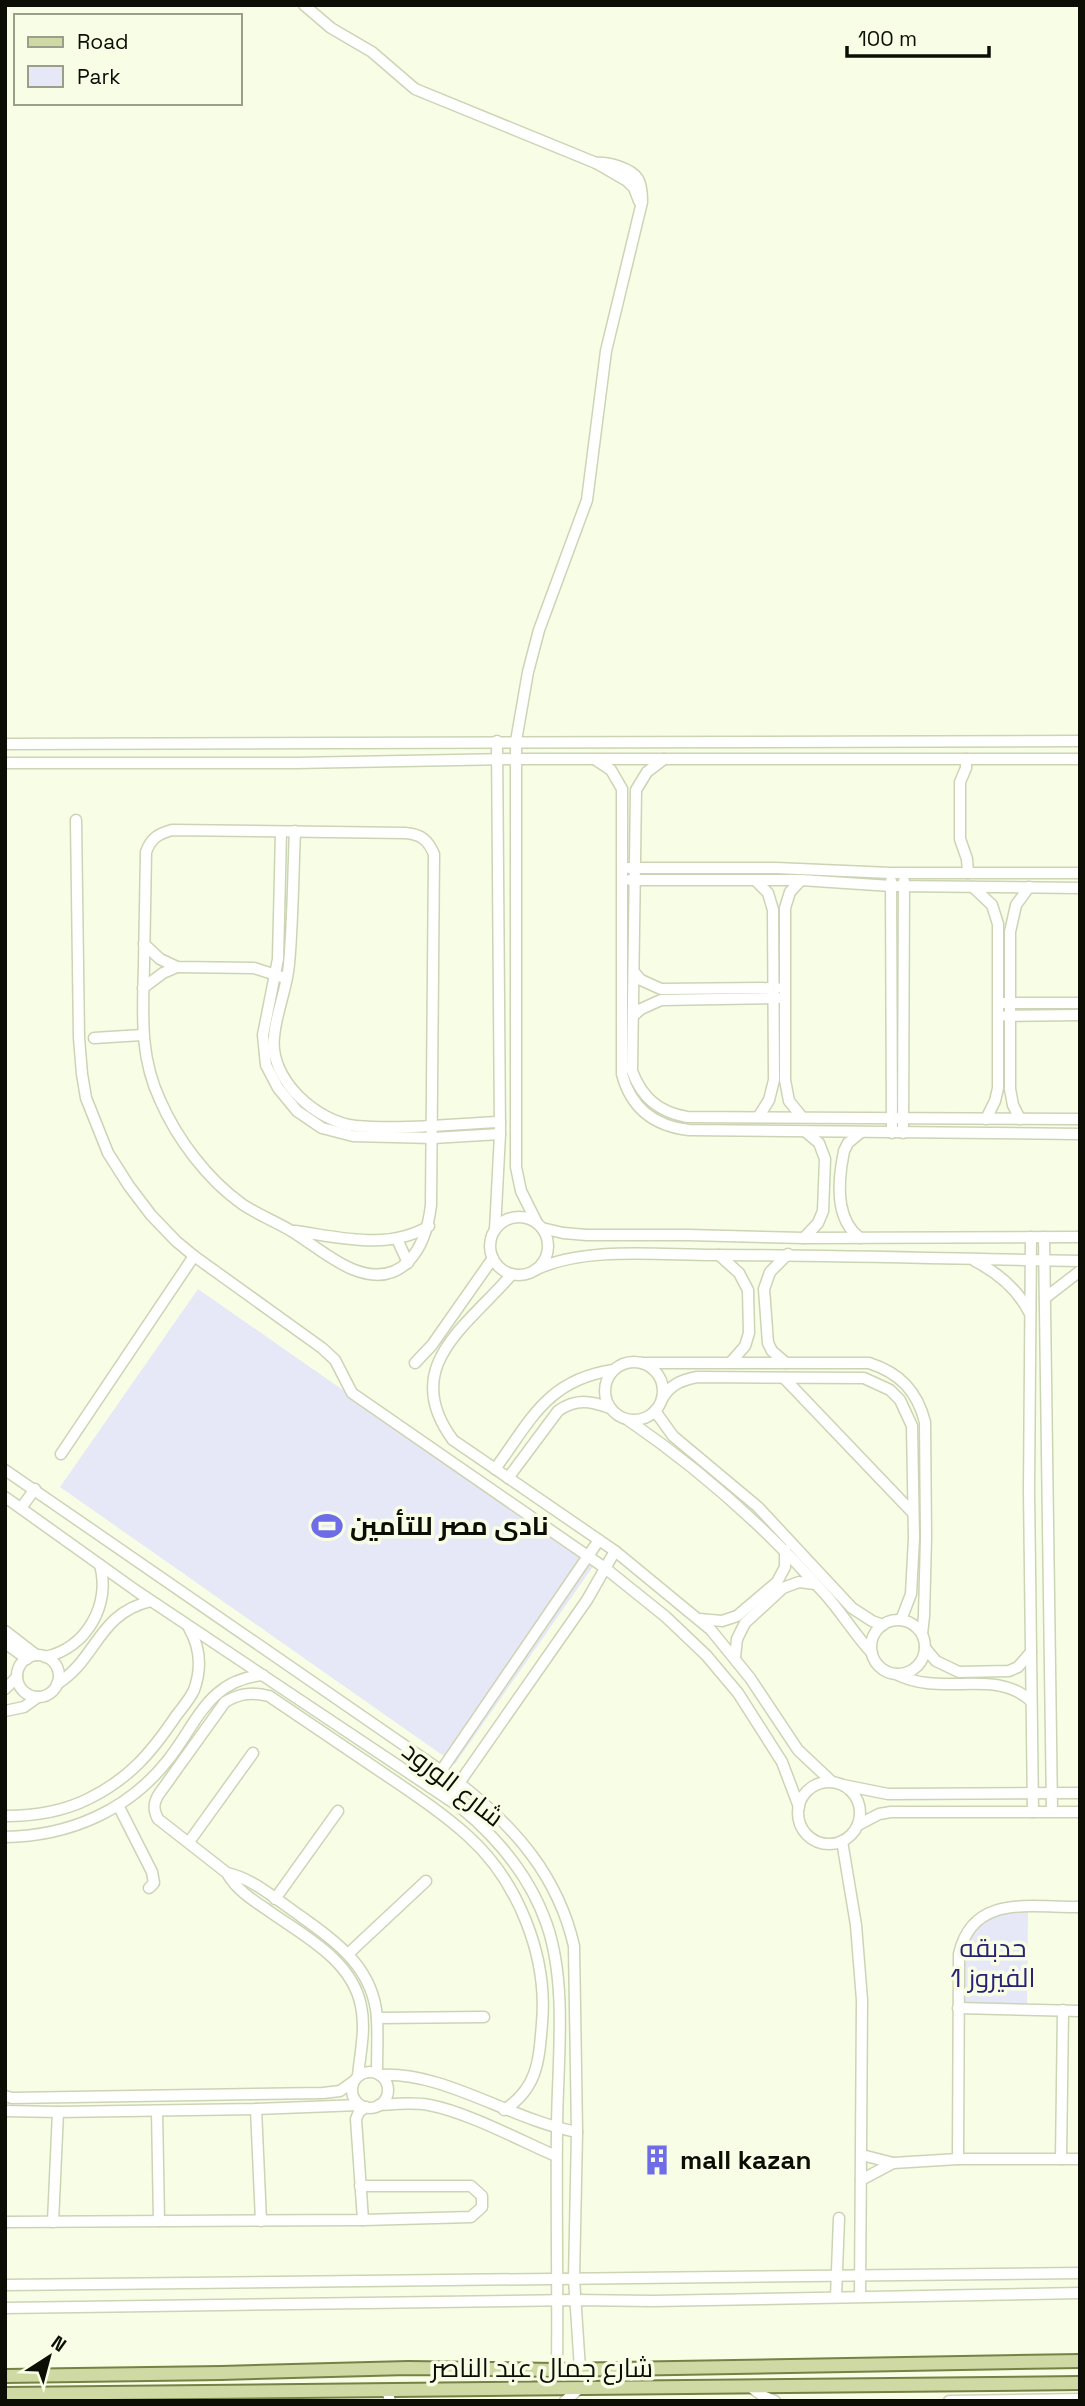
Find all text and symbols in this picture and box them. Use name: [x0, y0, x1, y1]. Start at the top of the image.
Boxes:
legend: [14, 14, 242, 105]
scale bar: [847, 14, 989, 58]
text: 100 m: [858, 25, 917, 52]
text: Road: [77, 28, 129, 55]
text: Park: [77, 63, 121, 90]
sports icon: نادى مصر للتأمين: [310, 1509, 344, 1543]
place label: نادى مصر للتأمين: [350, 1509, 549, 1543]
street label: شارع الورود: [395, 1734, 511, 1834]
park label: حدبقه الفيروز 1: [951, 1931, 1035, 1995]
building icon: mall kazan: [640, 2143, 674, 2177]
place label: mall kazan: [680, 2143, 812, 2177]
north arrow: [14, 2322, 84, 2392]
text: N: [46, 2330, 71, 2358]
street label: شارع جمال عبد الناصر: [429, 2351, 653, 2385]

